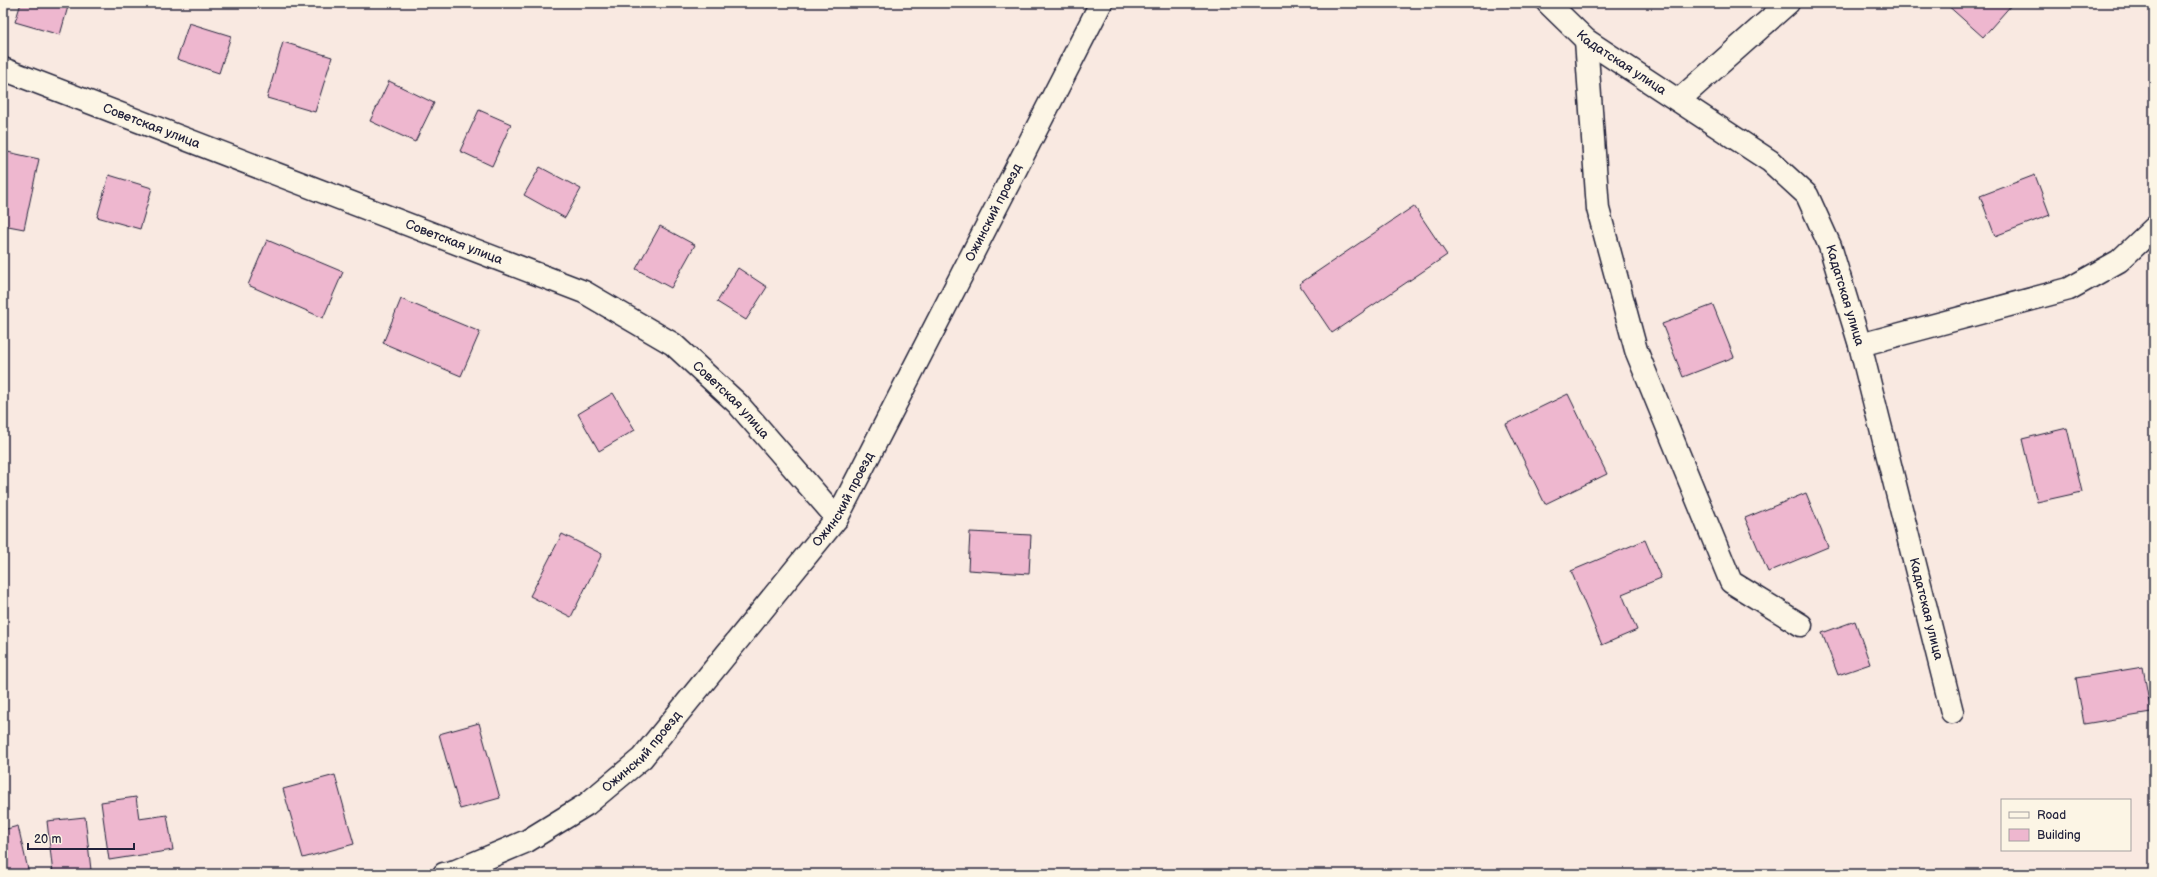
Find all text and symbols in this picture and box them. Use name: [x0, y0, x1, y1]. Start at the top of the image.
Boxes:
street label: Кадатская улица: [1573, 27, 1670, 99]
street label: Советская улица: [100, 100, 203, 152]
street label: Ожинский проезд: [962, 161, 1025, 264]
street label: Советская улица: [403, 216, 505, 268]
street label: Кадатская улица: [1822, 243, 1868, 348]
street label: Советская улица: [689, 358, 773, 442]
street label: Ожинский проезд: [809, 449, 877, 550]
street label: Кадатская улица: [1906, 556, 1947, 662]
street label: Ожинский проезд: [599, 708, 685, 796]
legend: [2001, 799, 2131, 851]
text: Road: [2037, 808, 2066, 823]
scale bar: [28, 825, 134, 851]
text: Building: [2037, 828, 2081, 843]
text: 20 m: [34, 832, 61, 847]

